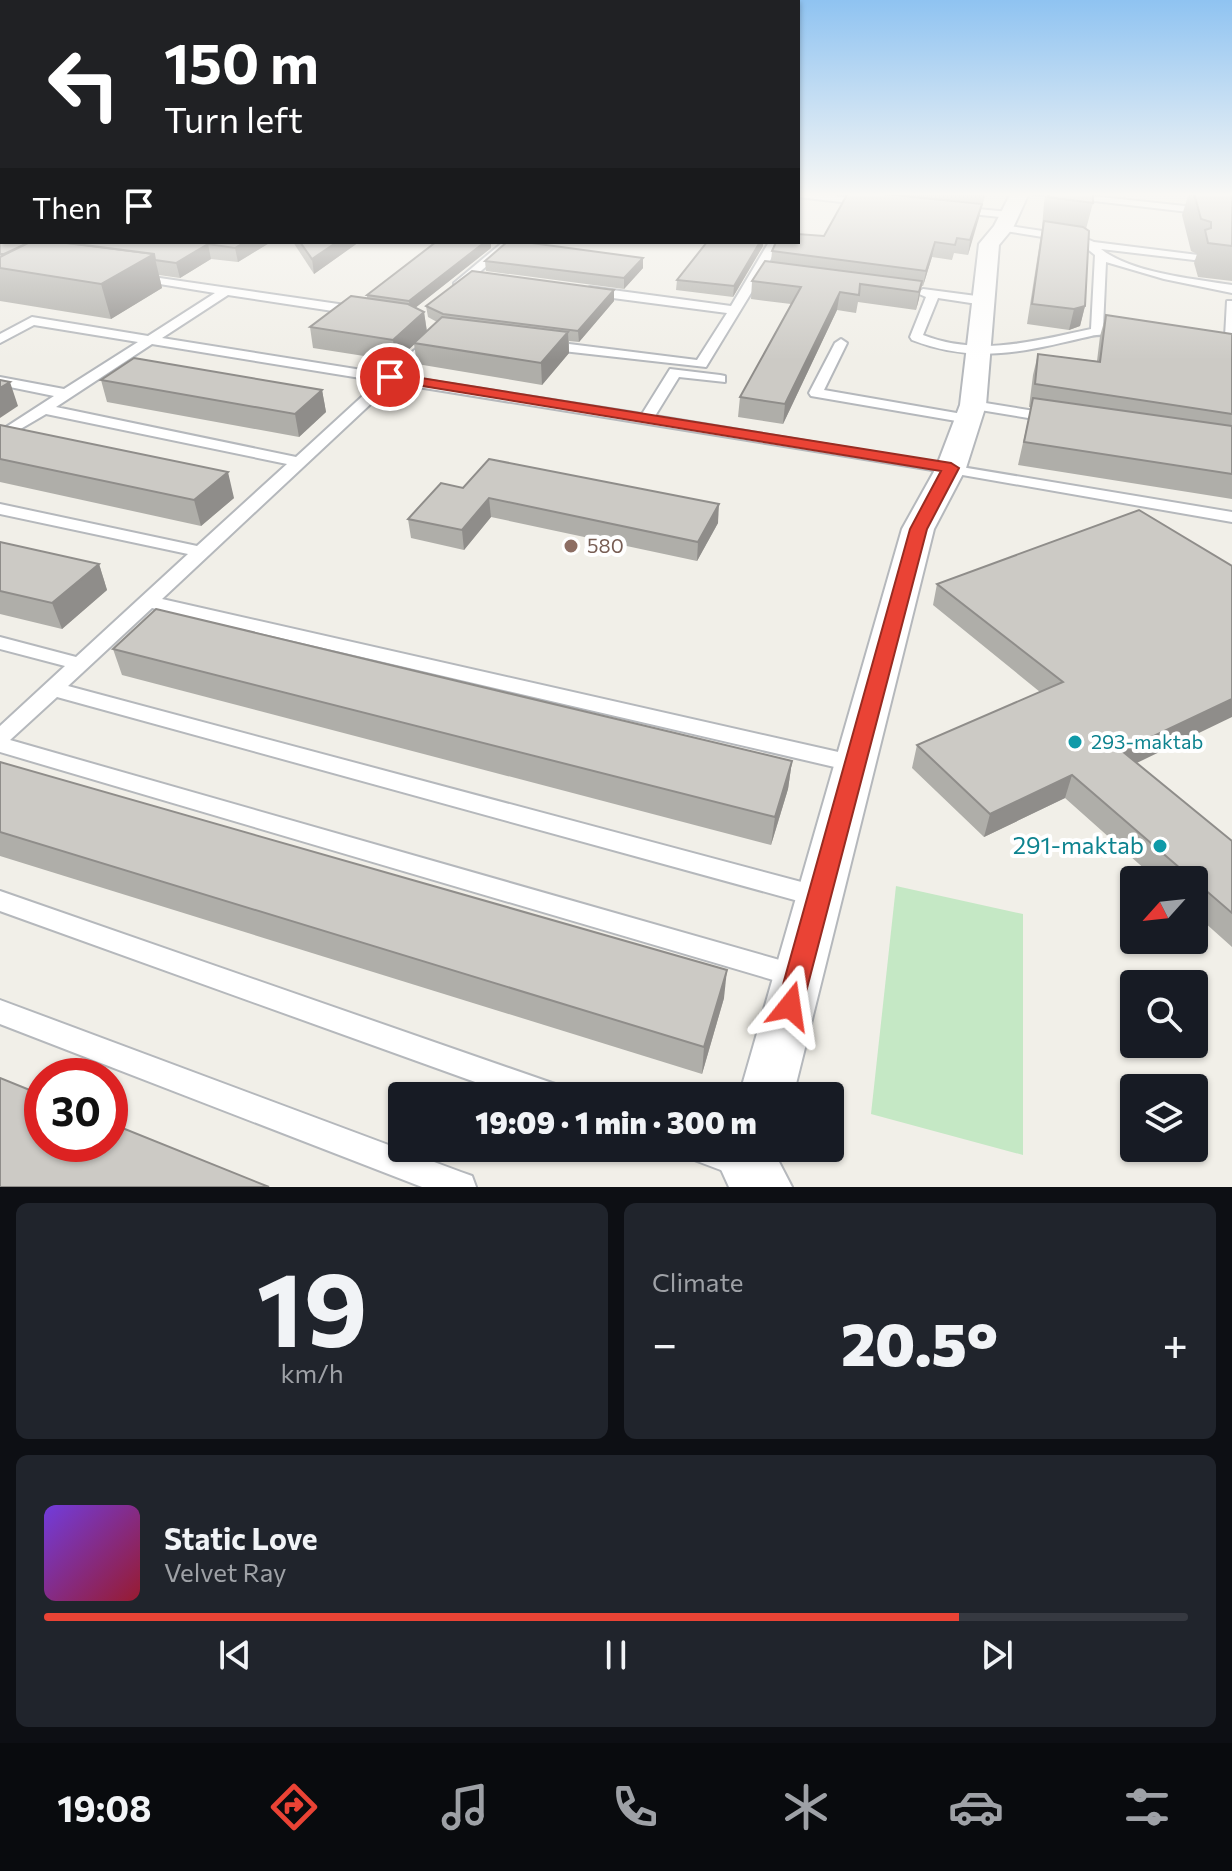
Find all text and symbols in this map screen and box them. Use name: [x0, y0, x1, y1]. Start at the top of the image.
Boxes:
text: 150 m: [164, 27, 319, 96]
icon: left: [32, 32, 136, 136]
text: Turn left: [164, 96, 303, 140]
icon: arrive: [117, 184, 161, 228]
text: Then: [32, 188, 101, 225]
pin: [356, 343, 424, 411]
icon: arrive: [368, 355, 412, 399]
place label: 580: [587, 533, 624, 557]
marker: 580: [562, 537, 580, 555]
place label: 293-maktab: [1091, 729, 1203, 753]
marker: 293-maktab: [1066, 733, 1084, 751]
place label: 291-maktab: [1013, 830, 1144, 859]
marker: 291-maktab: [1151, 837, 1169, 855]
north arrow: [1120, 866, 1208, 954]
map controls: [1120, 866, 1208, 1162]
position arrow: [748, 964, 832, 1048]
button: search: [1120, 970, 1208, 1058]
speed limit sign: 30: [24, 1058, 128, 1162]
button: layers: [1120, 1074, 1208, 1162]
text: 19:09 · 1 min · 300 m: [475, 1103, 757, 1140]
text: 19: [256, 1241, 368, 1368]
text: Climate: [652, 1266, 744, 1297]
text: 20.5°: [841, 1305, 998, 1378]
text: −: [652, 1315, 677, 1369]
text: +: [1162, 1315, 1188, 1369]
text: km/h: [280, 1357, 344, 1388]
text: Static Love: [164, 1519, 318, 1556]
text: Velvet Ray: [164, 1556, 287, 1587]
icon: previous: [213, 1633, 257, 1677]
icon: pause: [594, 1633, 638, 1677]
icon: next: [975, 1633, 1019, 1677]
icon: directions: [266, 1779, 322, 1835]
icon: music: [437, 1779, 493, 1835]
icon: phone: [607, 1779, 663, 1835]
icon: climate: [778, 1779, 834, 1835]
icon: car: [948, 1779, 1004, 1835]
icon: filters: [1119, 1779, 1175, 1835]
text: 19:08: [57, 1785, 151, 1829]

